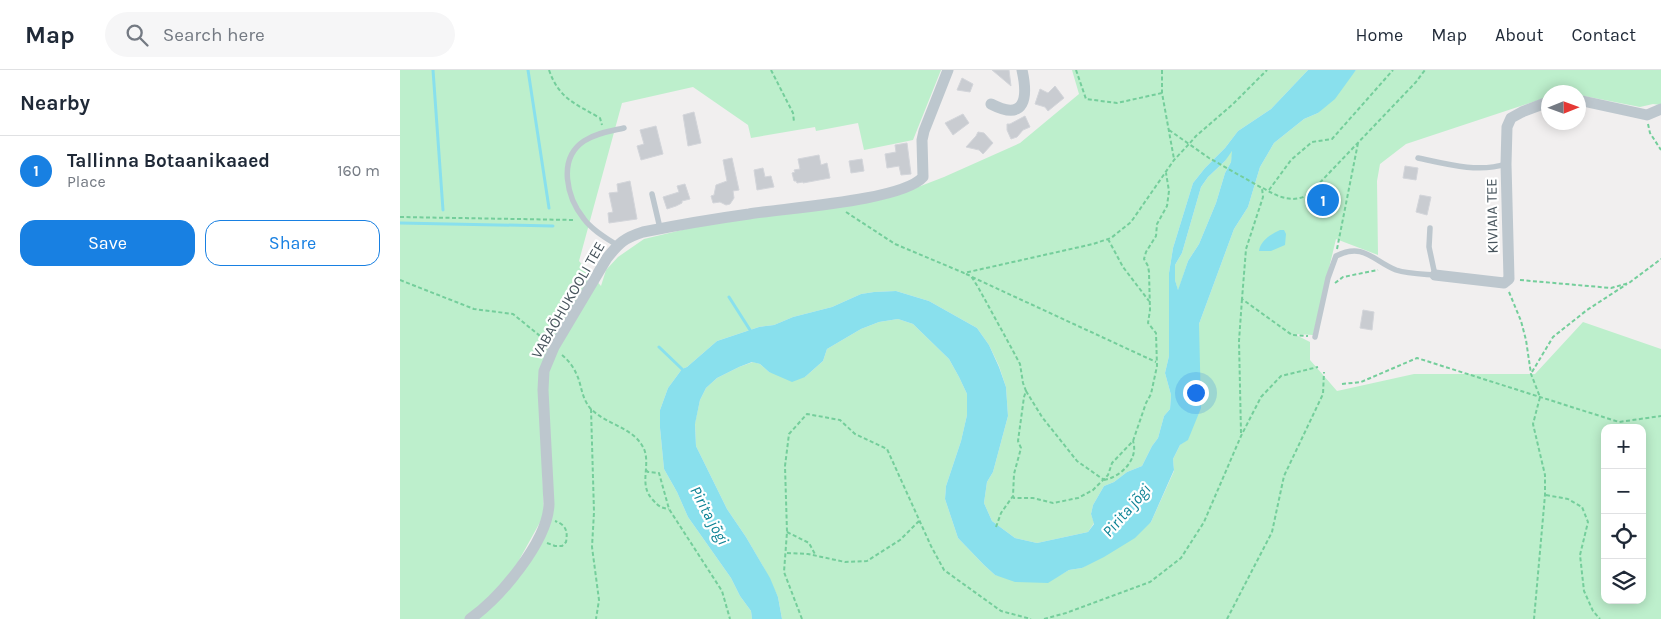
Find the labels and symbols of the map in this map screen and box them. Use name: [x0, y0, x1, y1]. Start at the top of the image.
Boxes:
north arrow: [1541, 85, 1586, 130]
street label: KIVIAIA TEE: [1482, 178, 1502, 254]
pin: 1: [1307, 181, 1339, 219]
street label: VABAÕHUKOOLI TEE: [527, 238, 609, 362]
your location: [1183, 380, 1209, 406]
water label: Pirita jõgi: [1098, 480, 1154, 541]
water label: Pirita jõgi: [686, 483, 733, 548]

